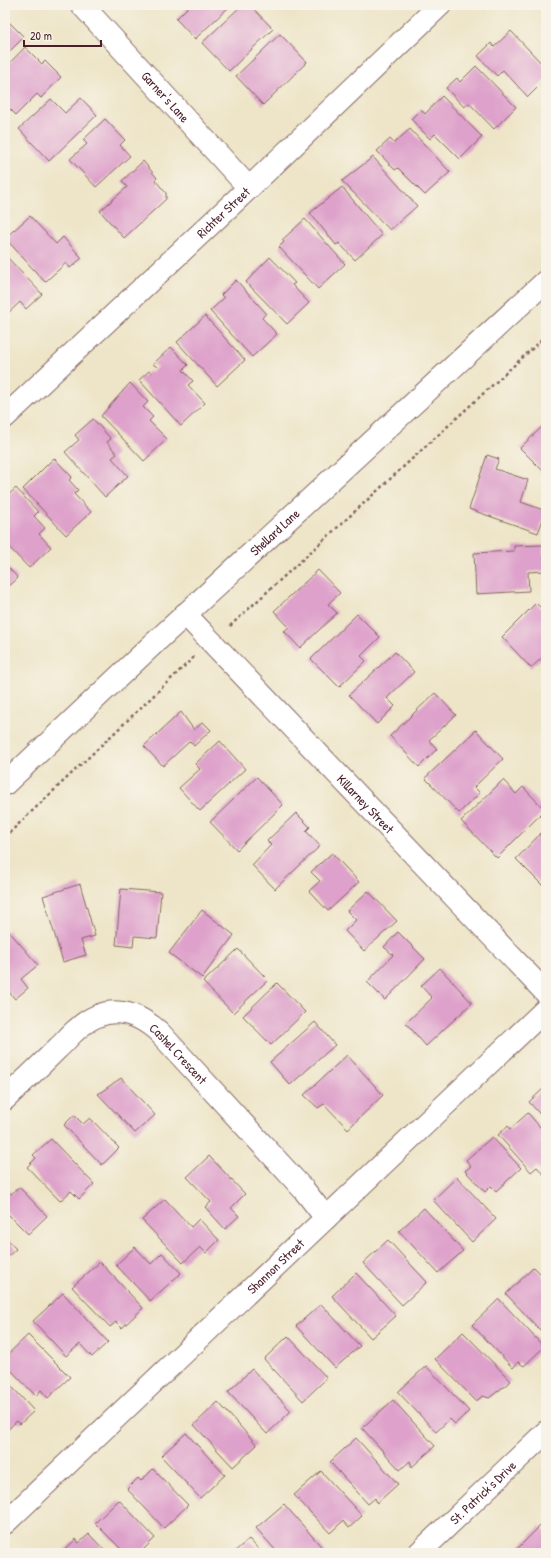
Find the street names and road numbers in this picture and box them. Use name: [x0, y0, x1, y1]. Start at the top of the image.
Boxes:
street label: Garner's Lane: [137, 67, 194, 126]
street label: Richter Street: [192, 182, 254, 242]
street label: Shellard Lane: [246, 504, 303, 559]
street label: Killarney Street: [333, 770, 399, 838]
street label: Cashel Crescent: [146, 1019, 212, 1088]
street label: Shannon Street: [243, 1234, 308, 1298]
street label: St. Patrick's Drive: [446, 1456, 520, 1528]

